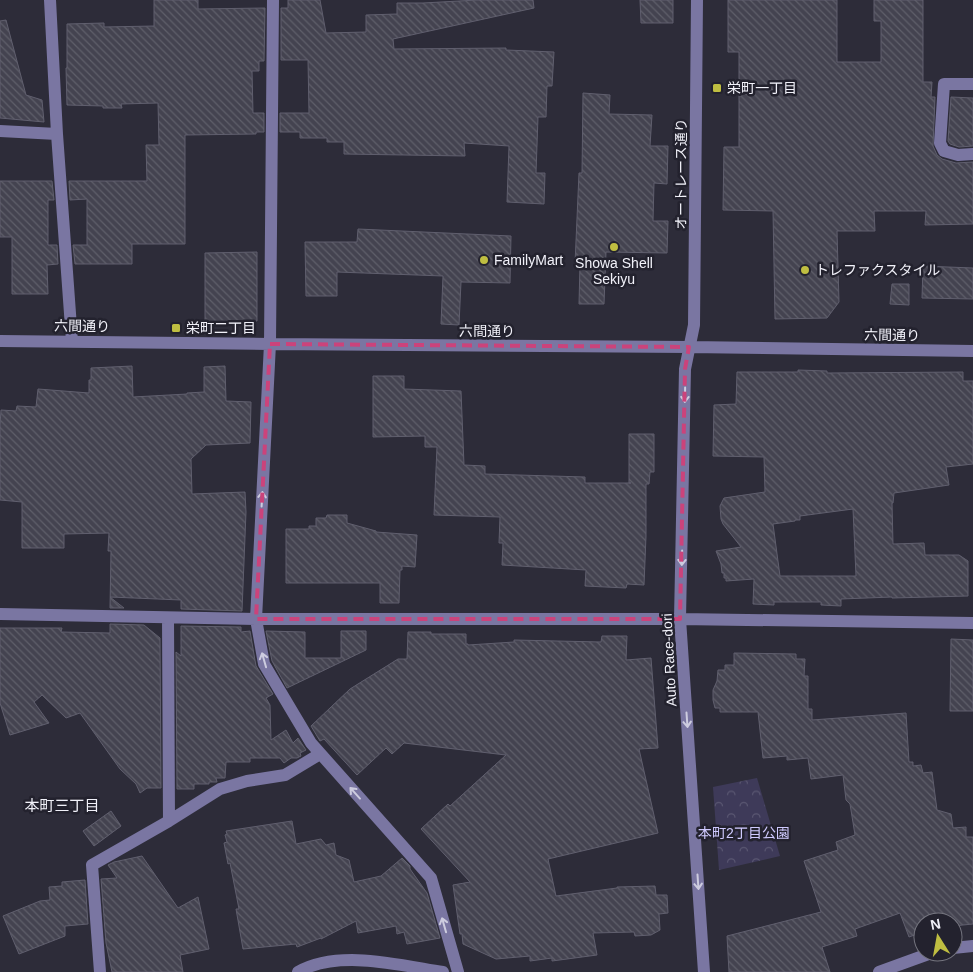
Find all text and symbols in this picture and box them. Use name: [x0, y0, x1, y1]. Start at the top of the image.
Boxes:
place label: 栄町一丁目: [727, 80, 797, 96]
marker: 栄町一丁目: [711, 82, 723, 94]
street label: オートレース通り: [673, 118, 689, 230]
marker: Showa Shell Sekiyu: [608, 241, 620, 253]
place label: FamilyMart: [494, 252, 563, 268]
marker: FamilyMart: [478, 254, 490, 266]
place label: Showa Shell Sekiyu: [575, 255, 653, 287]
place label: トレファクスタイル: [815, 262, 941, 278]
marker: トレファクスタイル: [799, 264, 811, 276]
street label: 六間通り: [54, 318, 110, 334]
place label: 栄町二丁目: [186, 320, 256, 336]
marker: 栄町二丁目: [170, 322, 182, 334]
street label: 六間通り: [459, 323, 515, 339]
street label: 六間通り: [864, 327, 920, 343]
one-way arrow: [680, 387, 689, 403]
one-way arrow: [258, 491, 267, 507]
one-way arrow: [677, 549, 686, 565]
street label: Auto Race-dori: [659, 613, 679, 707]
one-way arrow: [259, 653, 269, 669]
one-way arrow: [683, 712, 692, 728]
one-way arrow: [350, 787, 361, 800]
district label: 本町三丁目: [24, 797, 100, 814]
park label: 本町2丁目公園: [698, 825, 790, 841]
one-way arrow: [693, 874, 703, 890]
north arrow: [913, 912, 963, 962]
text: N: [929, 915, 942, 933]
one-way arrow: [439, 918, 449, 934]

